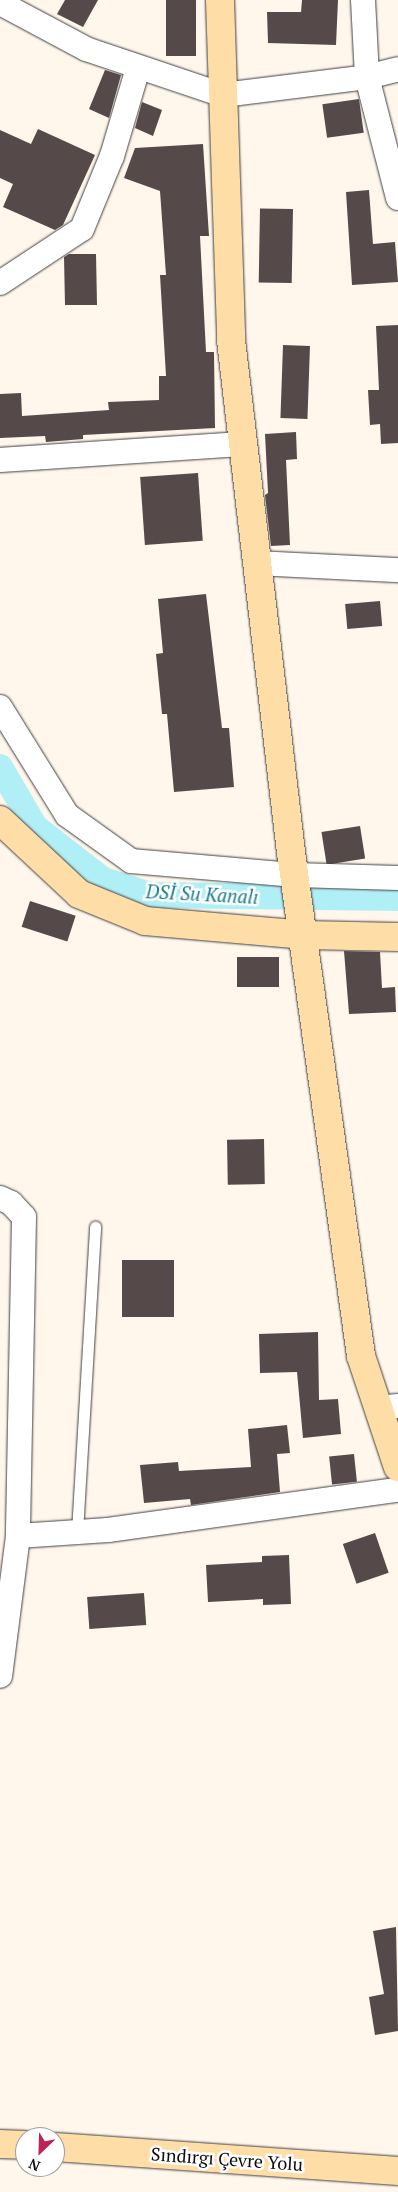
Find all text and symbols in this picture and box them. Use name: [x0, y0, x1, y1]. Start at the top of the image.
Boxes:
water label: DSİ Su Kanalı: [145, 880, 259, 908]
north arrow: [15, 2127, 65, 2177]
street label: Sındırgı Çevre Yolu: [150, 2143, 304, 2175]
text: N: [25, 2154, 43, 2176]

